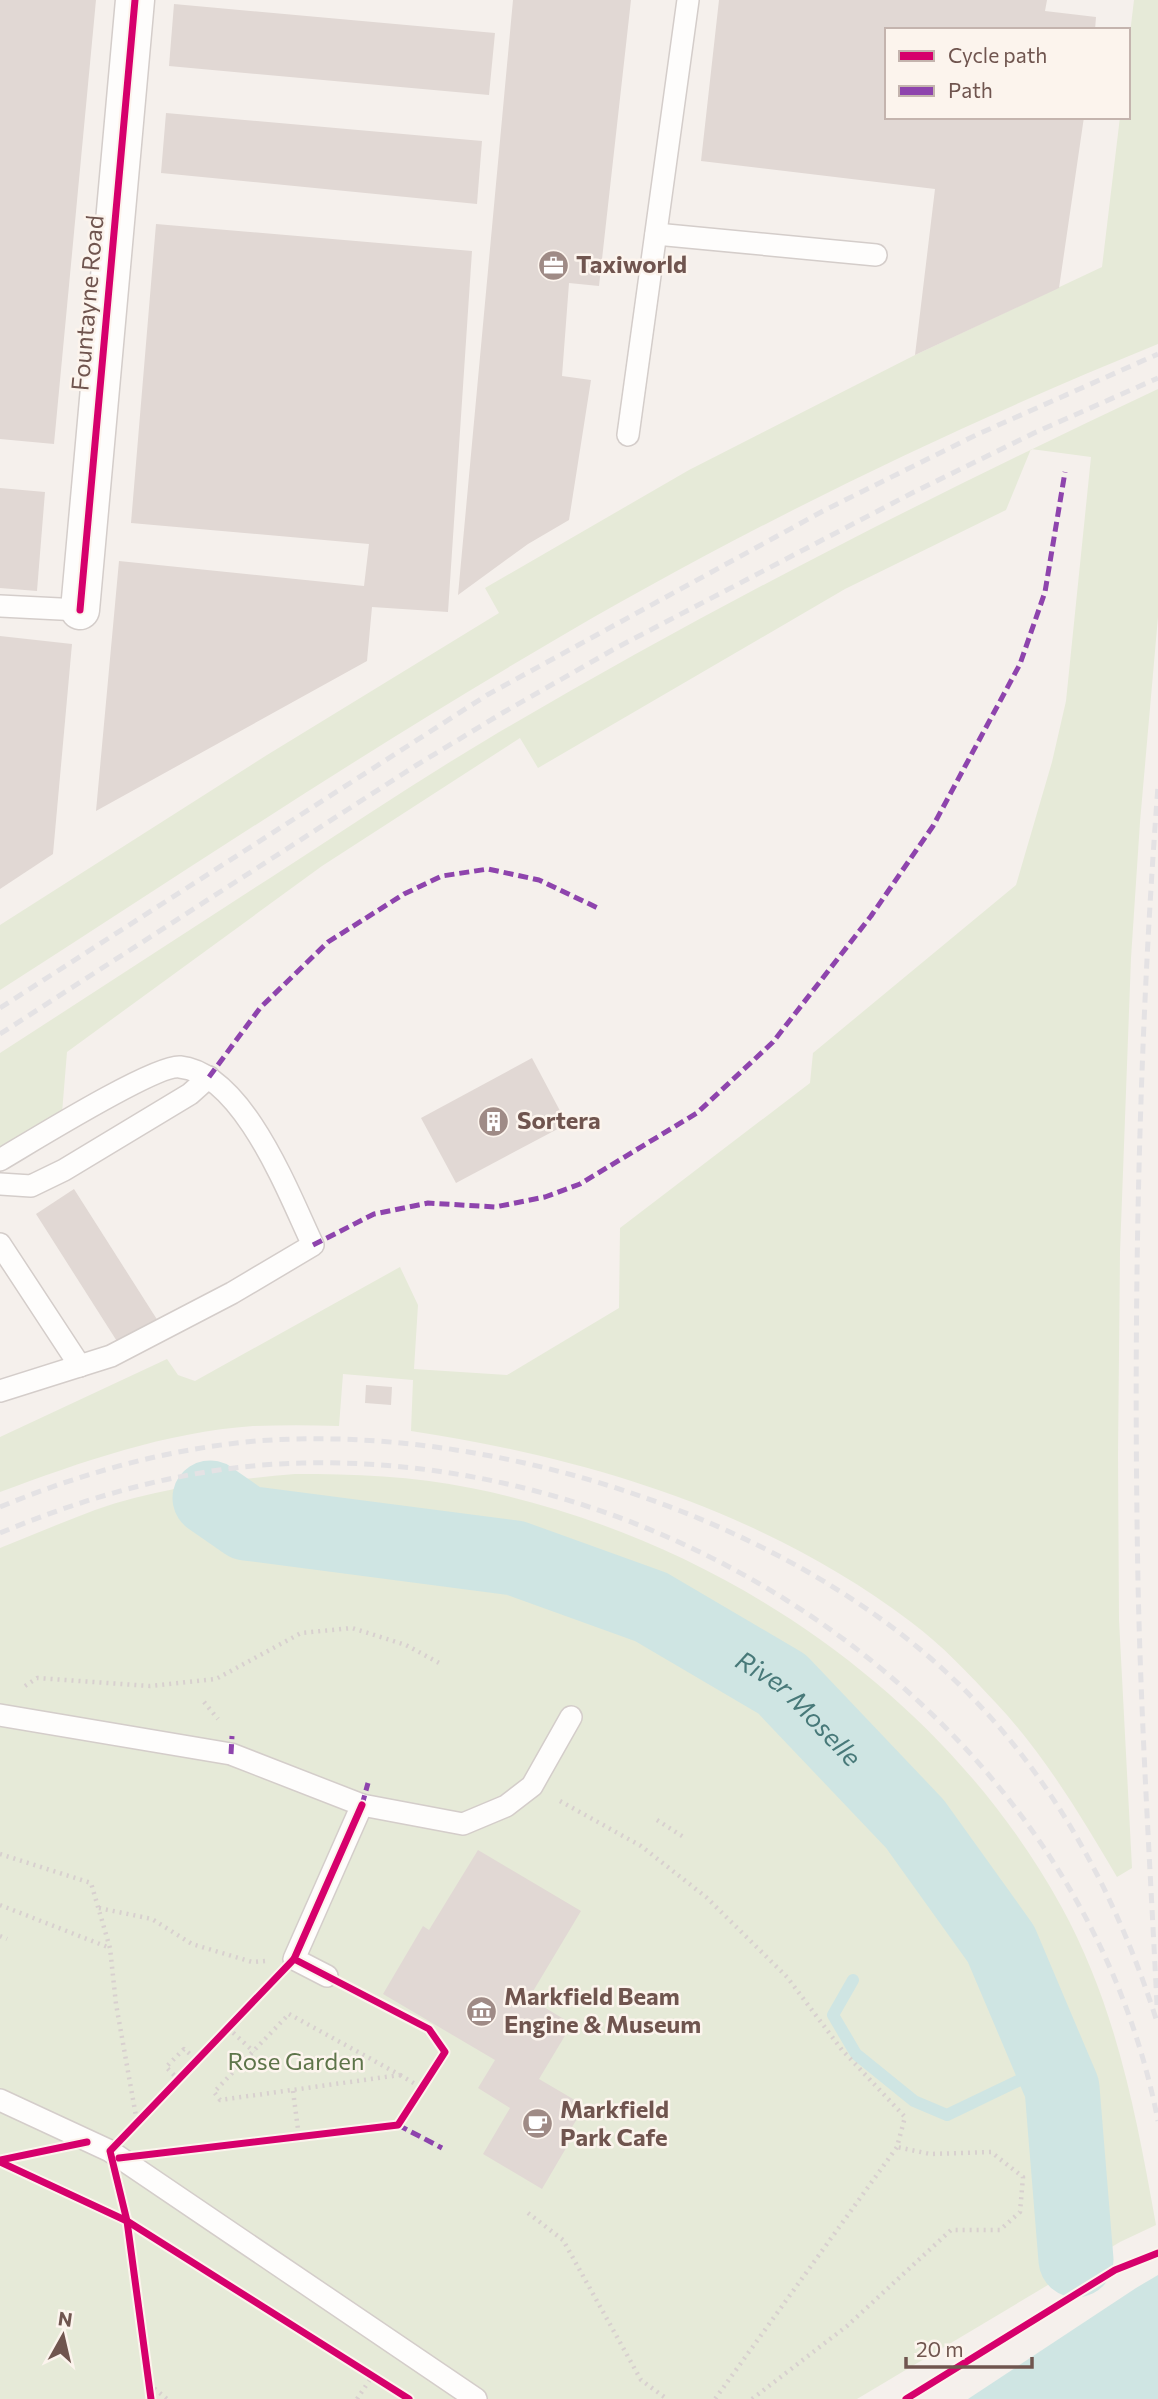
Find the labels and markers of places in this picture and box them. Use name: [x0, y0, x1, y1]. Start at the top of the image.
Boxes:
office icon: Taxiworld: [536, 248, 570, 282]
place label: Taxiworld: [576, 249, 687, 278]
building icon: Sortera: [477, 1104, 511, 1138]
place label: Sortera: [517, 1105, 601, 1134]
place label: Markfield Beam Engine & Museum: [504, 1981, 701, 2038]
museum icon: Markfield Beam Engine & Museum: [464, 1994, 498, 2028]
place label: Markfield Park Cafe: [560, 2094, 669, 2151]
cafe icon: Markfield Park Cafe: [520, 2107, 554, 2141]

